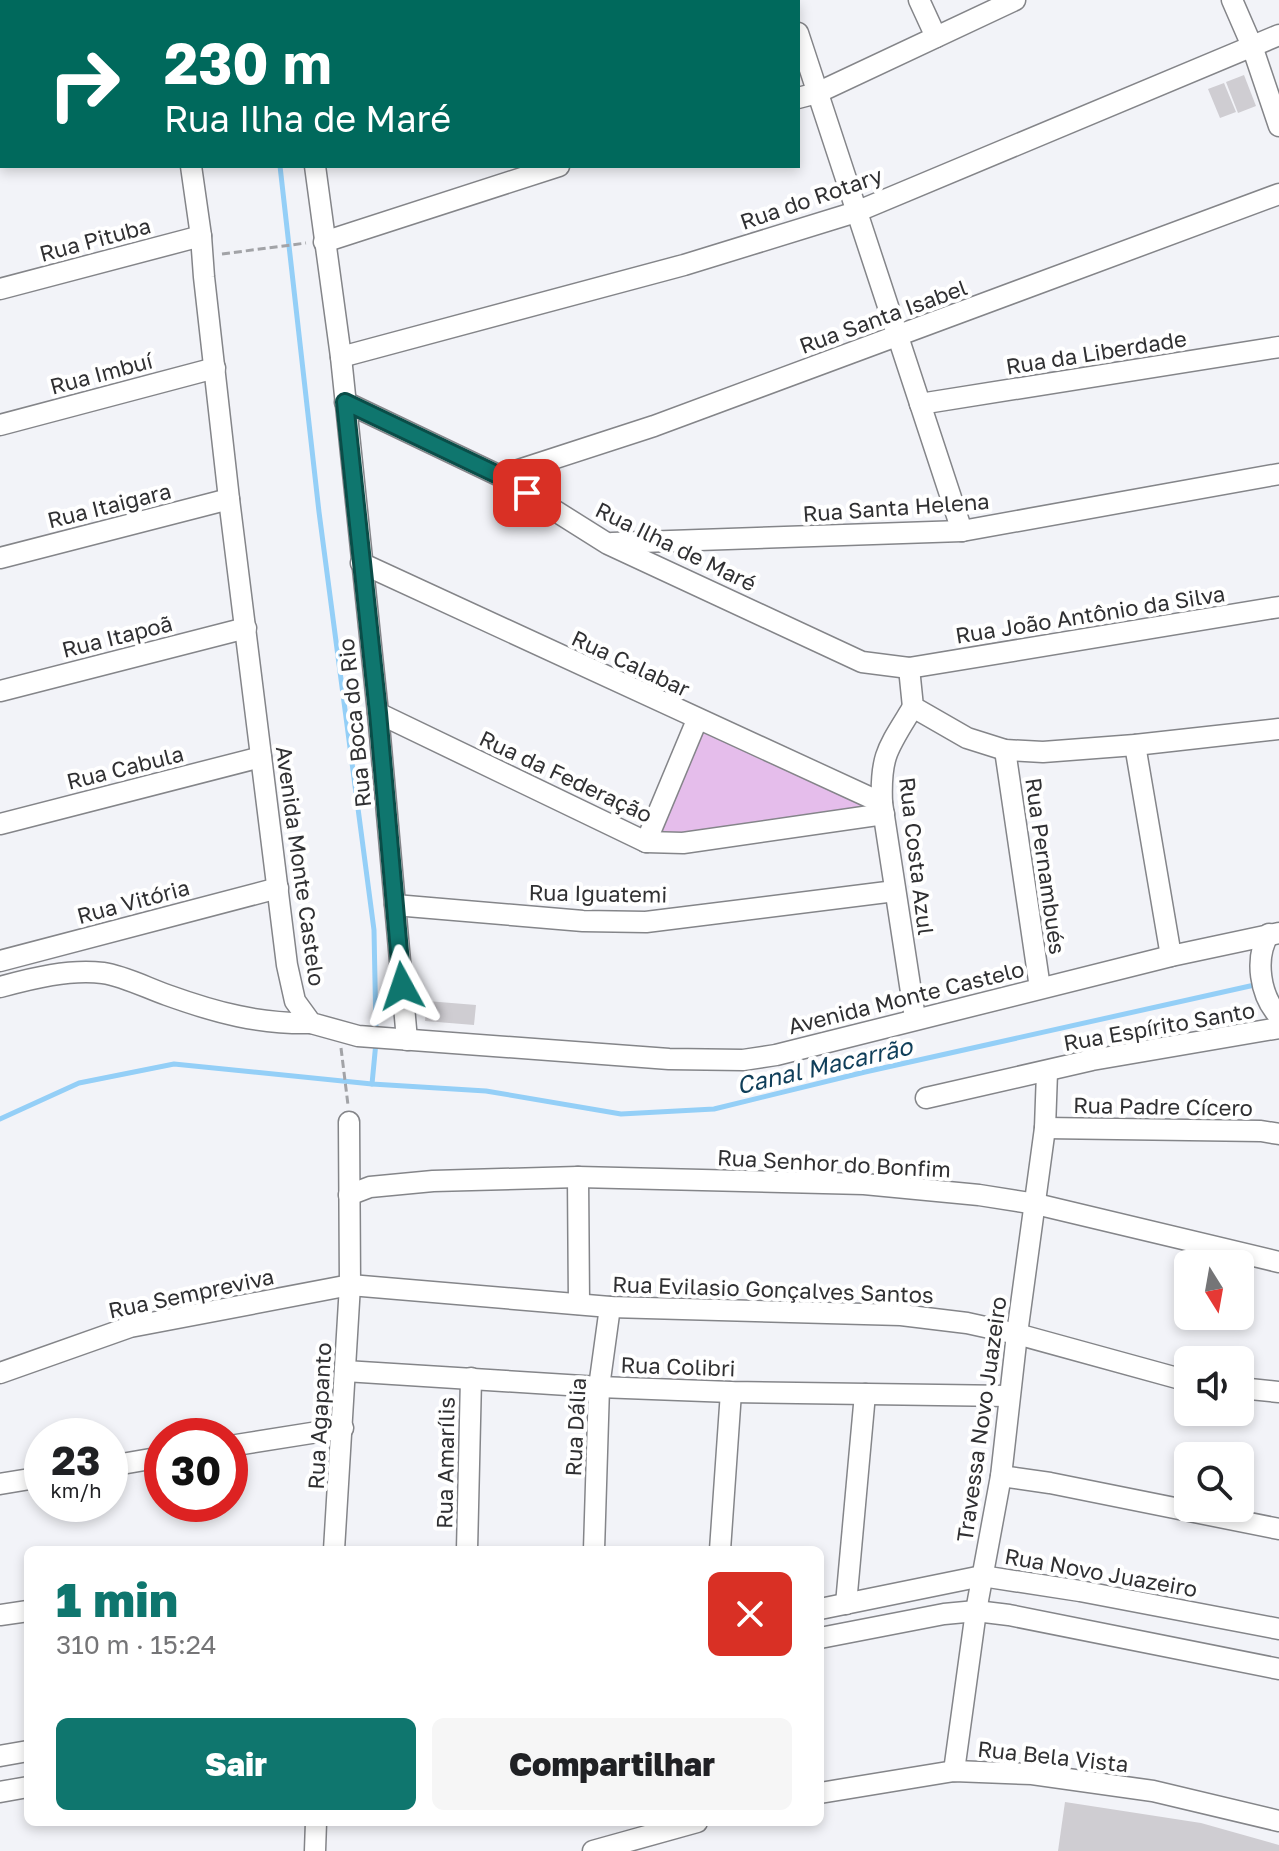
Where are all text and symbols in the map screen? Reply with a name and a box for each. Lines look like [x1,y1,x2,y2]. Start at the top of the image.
text: 230 m [164,29,332,96]
icon: right [32,32,136,136]
text: Rua Ilha de Maré [164,97,451,140]
street label: Rua do Rotary [736,161,886,235]
street label: Rua Pituba [36,211,154,267]
street label: Rua Santa Isabel [795,273,971,359]
street label: Rua da Liberdade [1004,324,1188,380]
street label: Rua Imbuí [47,346,157,400]
pin [493,459,561,527]
icon: arrive [505,471,549,515]
street label: Rua Itaigara [44,477,174,533]
street label: Rua Santa Helena [802,487,990,527]
street label: Rua Ilha de Maré [591,495,761,597]
street label: Rua João Antônio da Silva [953,579,1227,649]
street label: Rua Itapoã [59,609,175,663]
street label: Rua Calabar [568,624,695,702]
street label: Rua Boca do Rio [332,637,376,809]
street label: Rua da Federação [475,724,657,828]
street label: Rua Cabula [64,739,186,795]
street label: Avenida Monte Castelo [271,744,331,988]
street label: Rua Costa Azul [894,776,940,936]
street label: Rua Pernambués [1020,776,1072,956]
street label: Rua Vitória [74,873,192,929]
street label: Rua Iguatemi [528,878,668,908]
position arrow [360,944,444,1028]
street label: Avenida Monte Castelo [785,955,1027,1039]
street label: Rua Espírito Santo [1061,996,1257,1056]
water label: Canal Macarrão [733,1030,916,1099]
street label: Rua Padre Cícero [1073,1091,1253,1121]
street label: Rua Senhor do Bonfim [716,1143,952,1183]
north arrow [1174,1250,1254,1330]
map controls [1174,1250,1254,1522]
street label: Rua Sempreviva [106,1262,276,1324]
street label: Rua Evilasio Gonçalves Santos [612,1270,934,1308]
street label: Travessa Novo Juazeiro [950,1295,1012,1543]
street label: Rua Agapanto [302,1342,336,1490]
button: sound [1174,1346,1254,1426]
street label: Rua Colibri [620,1351,736,1381]
street label: Rua Dália [559,1377,591,1477]
street label: Rua Amarílis [430,1397,460,1529]
speed limit sign: 30 [144,1418,248,1522]
text: 23 [52,1436,100,1484]
button: search [1174,1442,1254,1522]
text: km/h [51,1478,101,1502]
street label: Rua Novo Juazeiro [1003,1542,1199,1602]
text: 1 min [56,1570,178,1628]
button: close [708,1572,792,1656]
text: 310 m · 15:24 [56,1629,217,1660]
button: Sair [56,1718,416,1810]
button: Compartilhar [432,1718,792,1810]
street label: Rua Bela Vista [976,1735,1130,1777]

